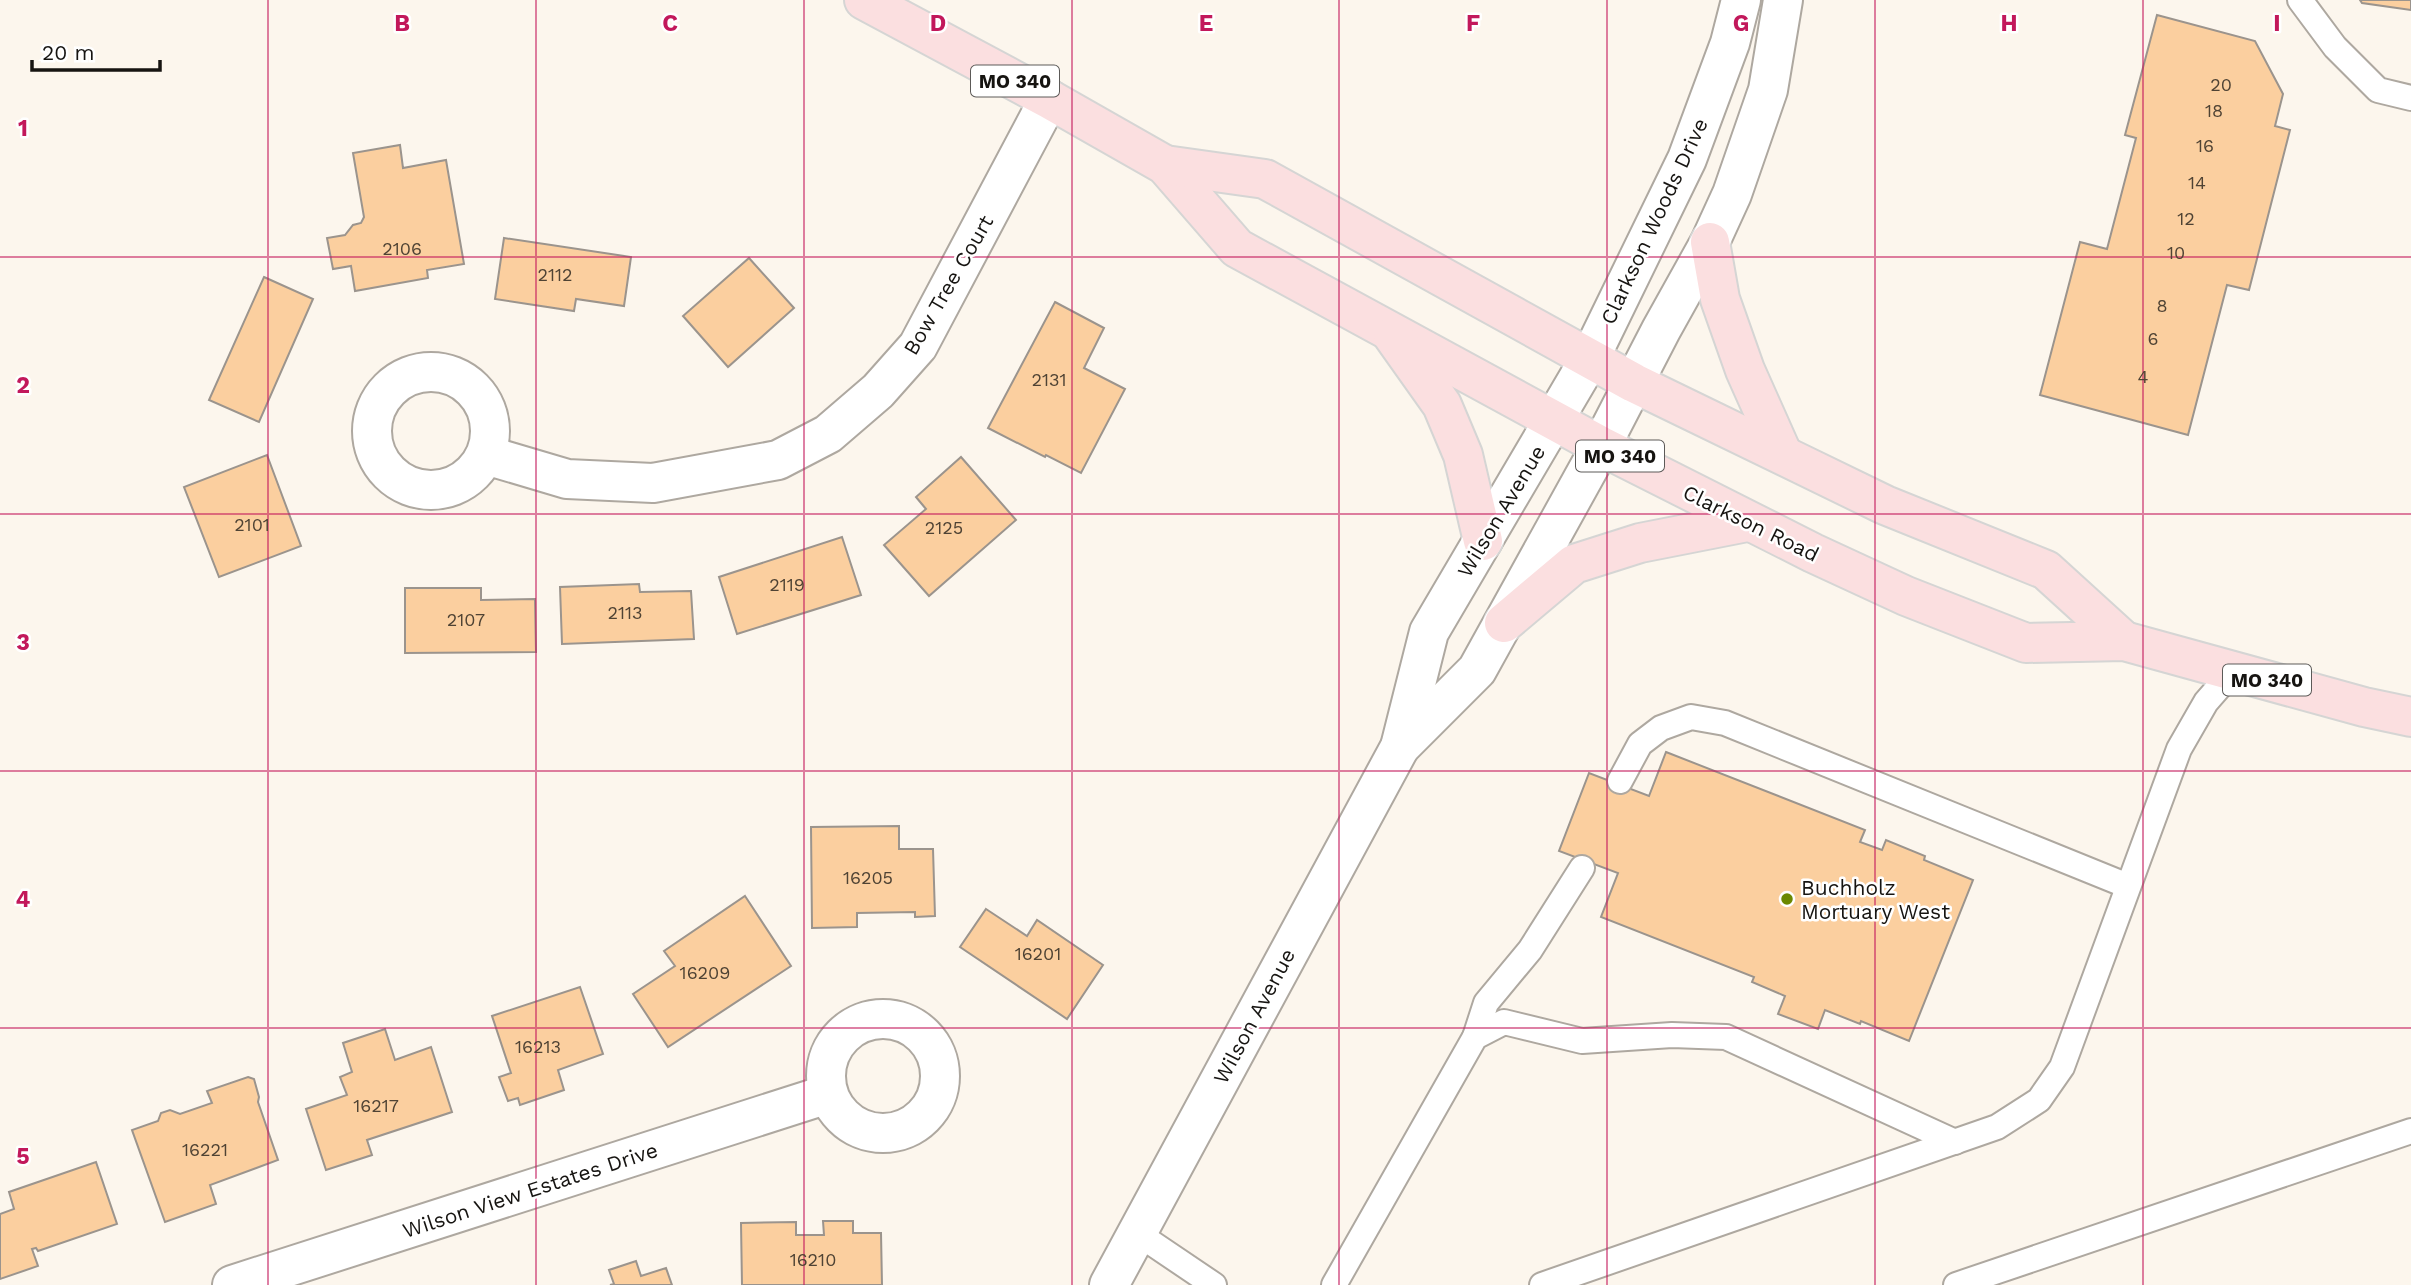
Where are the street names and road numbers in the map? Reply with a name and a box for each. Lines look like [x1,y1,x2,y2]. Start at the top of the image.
road number: MO 340 [971,66,1059,96]
street label: Clarkson Woods Drive [1595,114,1713,328]
street label: Bow Tree Court [898,210,998,359]
road number: MO 340 [1576,440,1664,471]
street label: Wilson Avenue [1452,441,1550,581]
street label: Clarkson Road [1679,479,1823,567]
road number: MO 340 [2223,664,2311,695]
street label: Wilson Avenue [1208,944,1300,1088]
street label: Wilson View Estates Drive [399,1137,661,1243]

